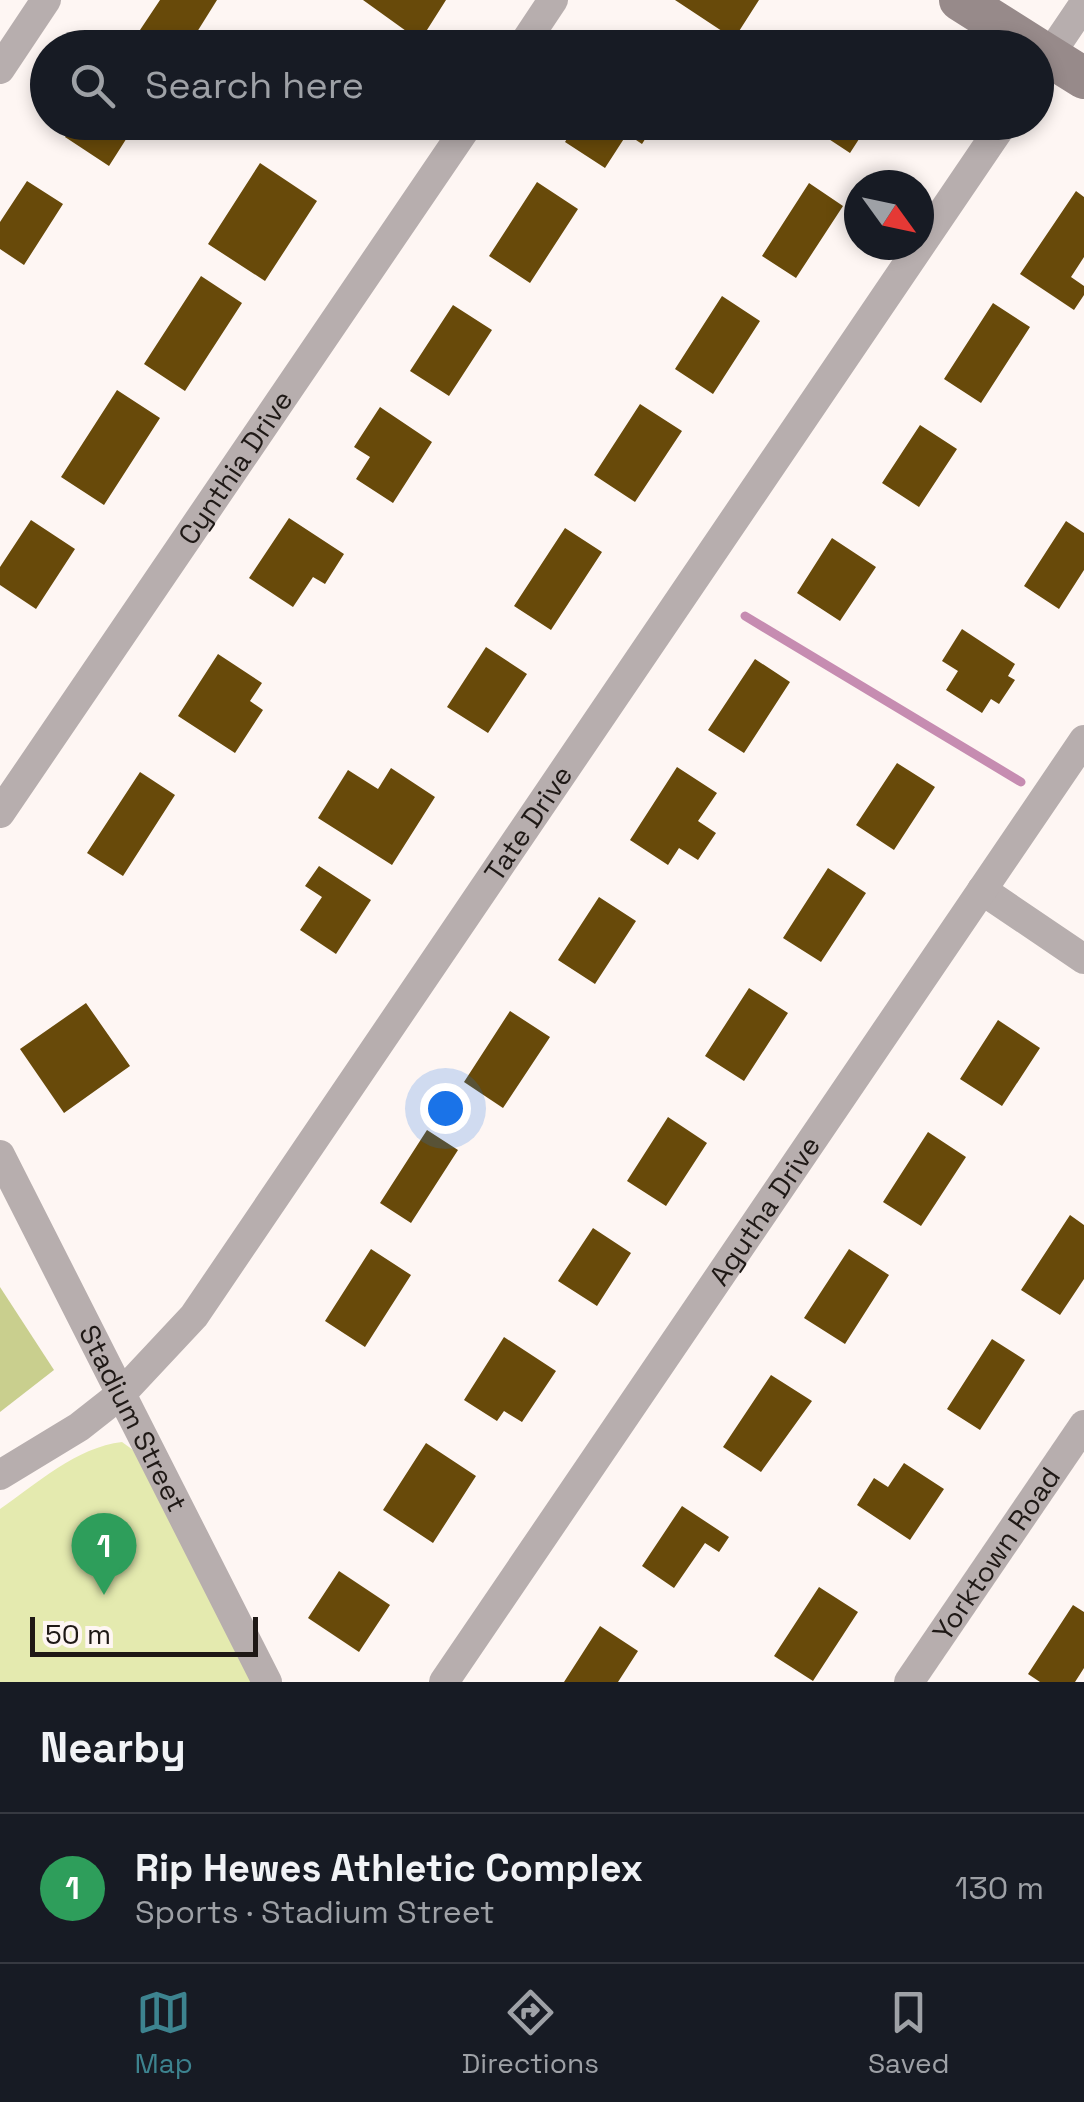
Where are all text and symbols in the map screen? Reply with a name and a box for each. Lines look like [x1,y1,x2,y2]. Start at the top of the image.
search box [30,30,1054,140]
icon: search [65,58,120,113]
text: Search here [145,61,364,109]
north arrow [844,170,934,260]
street label: Cynthia Drive [170,383,300,552]
street label: Tate Drive [476,758,580,888]
your location [420,1083,471,1134]
street label: Agutha Drive [701,1129,828,1292]
street label: Stadium Street [71,1319,196,1518]
street label: Yorktown Road [924,1460,1068,1648]
pin: 1 [72,1512,136,1595]
scale bar [30,1612,258,1656]
text: 50 m [45,1616,111,1652]
text: Nearby [40,1721,186,1774]
text: Rip Hewes Athletic Complex [135,1844,643,1892]
text: 1 [65,1868,80,1908]
text: 130 m [955,1868,1044,1908]
text: Sports · Stadium Street [135,1892,495,1932]
tab: Map [134,1985,193,2081]
tab: Directions [462,1985,599,2081]
tab: Saved [868,1985,950,2081]

